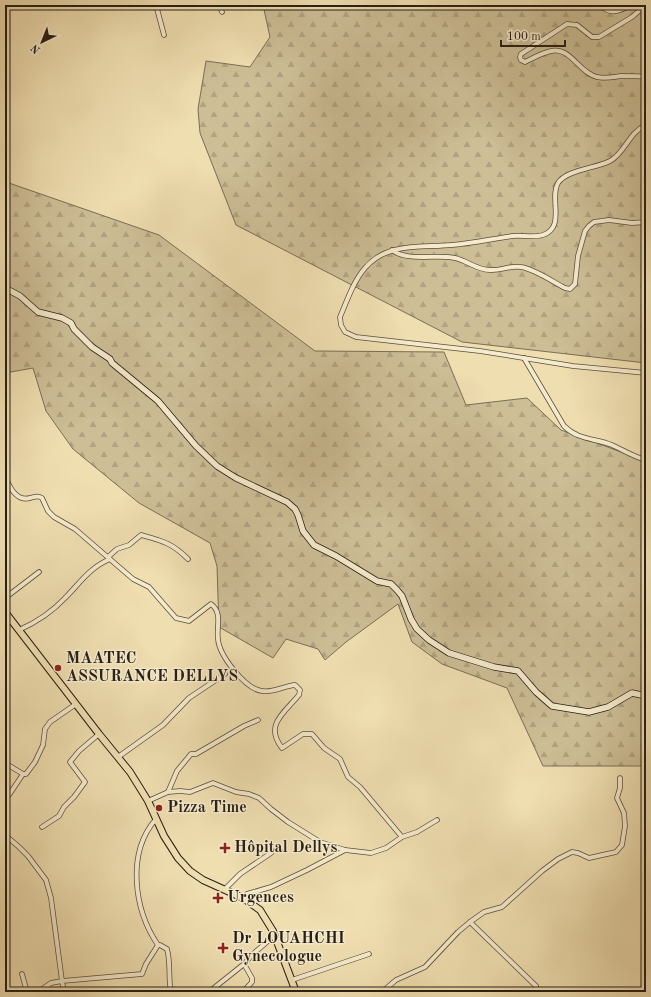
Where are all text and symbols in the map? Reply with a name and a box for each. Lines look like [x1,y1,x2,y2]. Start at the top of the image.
north arrow [22,22,62,62]
scale bar [501,22,565,48]
text: 100 m [507,31,541,43]
text: N [29,41,43,55]
place label: MAATEC ASSURANCE DELLYS [66,651,238,685]
marker: MAATEC ASSURANCE DELLYS [53,663,63,673]
place label: Pizza Time [167,800,247,816]
marker: Pizza Time [154,803,164,813]
place label: Hôpital Dellys [234,840,337,856]
marker: Hôpital Dellys [219,842,231,854]
place label: Urgences [227,890,294,906]
marker: Urgences [212,892,224,904]
place label: Dr LOUAHCHI Gynecologue [232,931,345,965]
marker: Dr LOUAHCHI Gynecologue [217,942,229,954]

